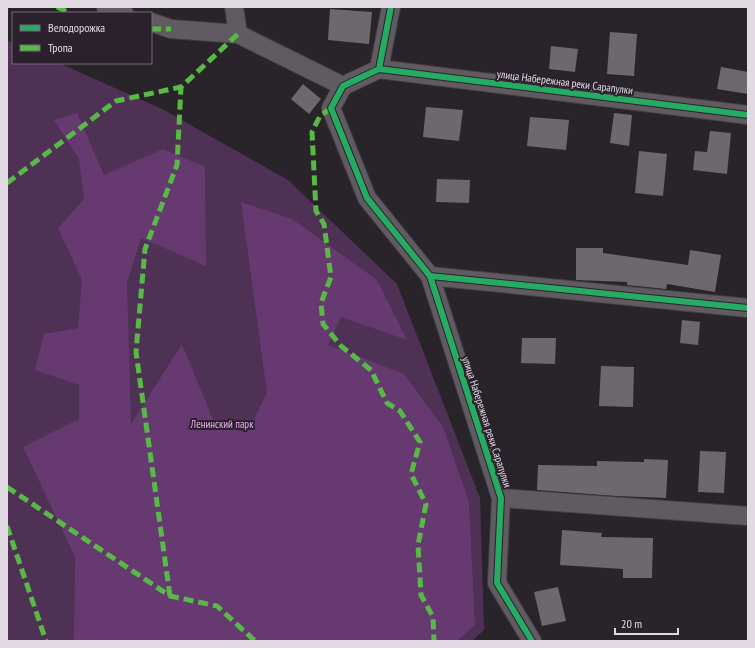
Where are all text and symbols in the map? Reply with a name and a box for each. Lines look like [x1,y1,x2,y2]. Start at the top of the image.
legend [12,12,152,64]
text: Велодорожка [48,20,105,35]
text: Тропа [48,40,73,55]
street label: улица Набережная реки Сарапулки [496,67,634,97]
street label: улица Набережная реки Сарапулки [459,355,515,490]
park label: Ленинский парк [190,417,254,431]
scale bar [615,610,678,636]
text: 20 m [621,616,642,631]

